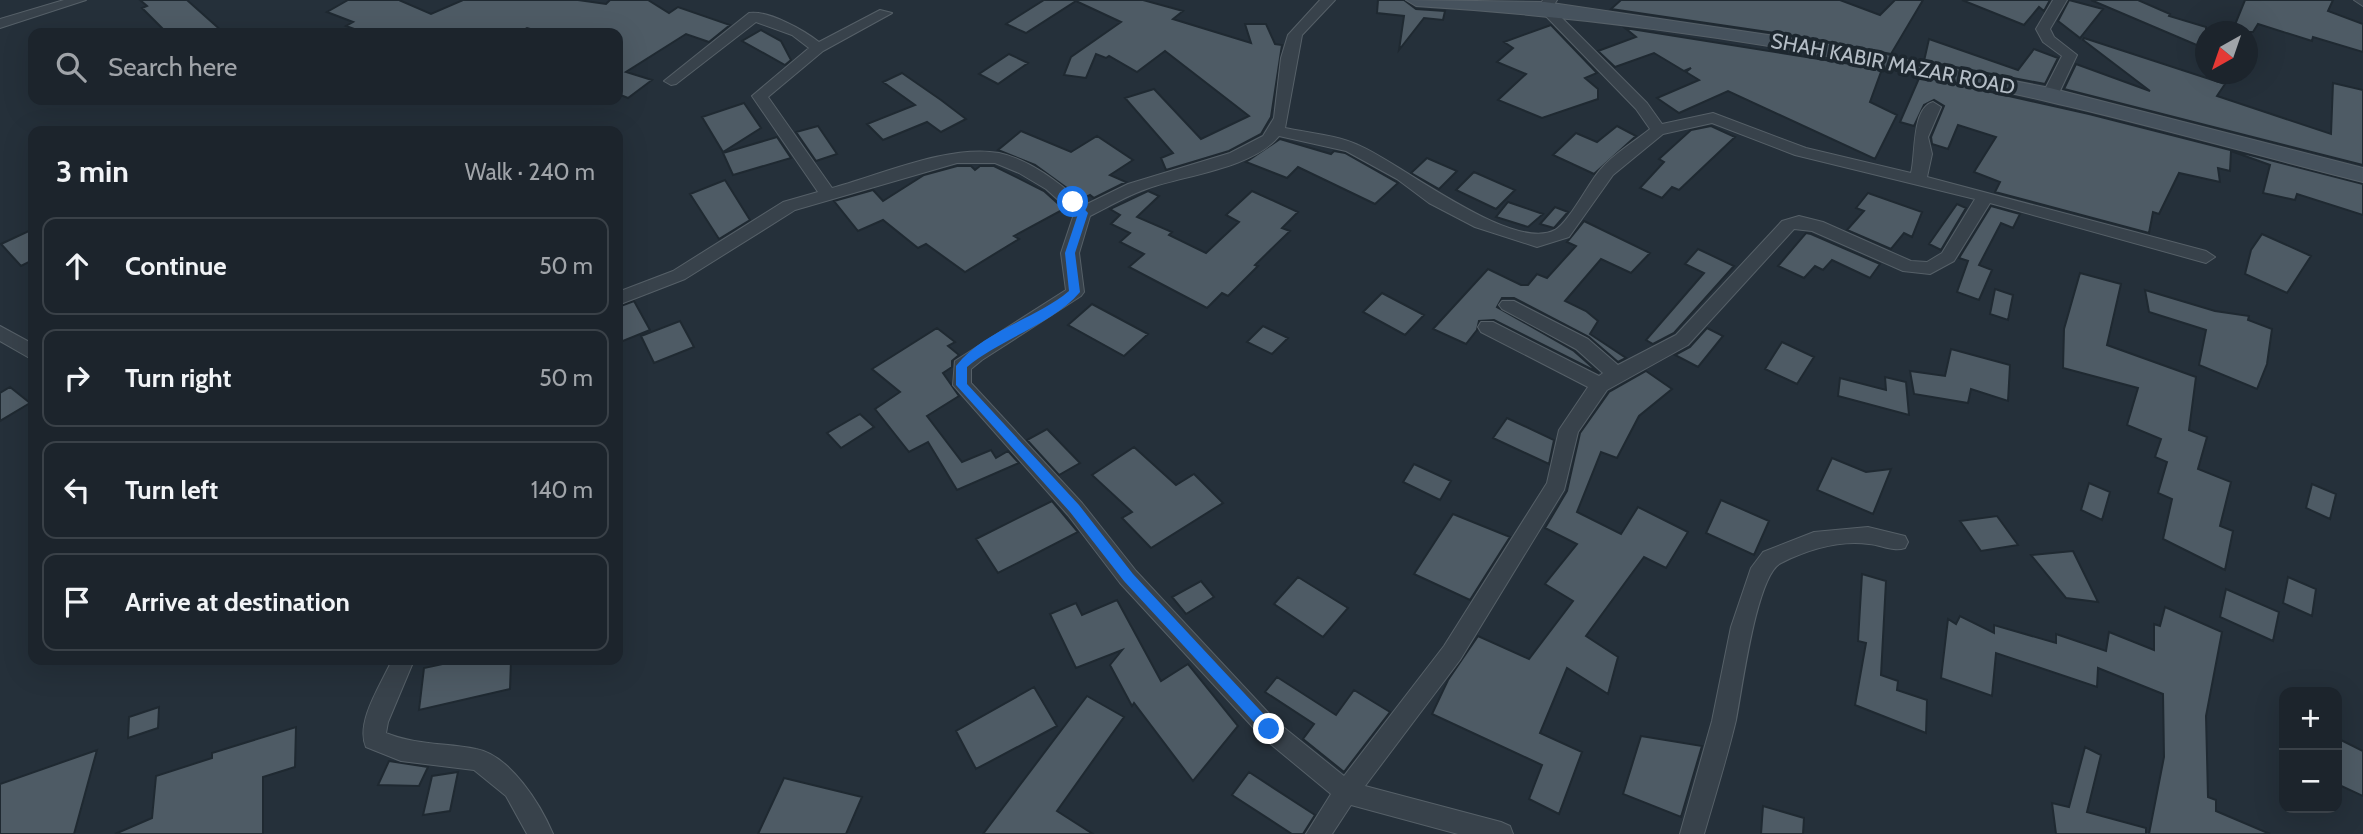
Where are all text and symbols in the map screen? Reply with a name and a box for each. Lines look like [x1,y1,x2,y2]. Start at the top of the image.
north arrow [2195,21,2258,84]
search box [28,28,623,105]
street label: SHAH KABIR MAZAR ROAD [1769,28,2017,99]
icon: search [52,48,90,86]
text: Search here [108,51,237,83]
text: 3 min [56,153,129,190]
text: Walk · 240 m [465,158,595,186]
route start [1057,186,1088,217]
icon: ahead [58,247,96,285]
text: Continue [125,250,227,282]
text: 50 m [539,252,593,280]
icon: right [58,359,96,397]
text: Turn right [125,362,231,394]
text: 50 m [539,364,593,392]
icon: left [58,471,96,509]
text: Turn left [125,474,218,506]
text: 140 m [531,476,593,504]
icon: arrive [58,583,96,621]
text: Arrive at destination [125,586,350,618]
map controls [2279,687,2342,813]
button: + [2279,687,2342,750]
route end [1253,713,1284,744]
button: − [2279,750,2342,813]

